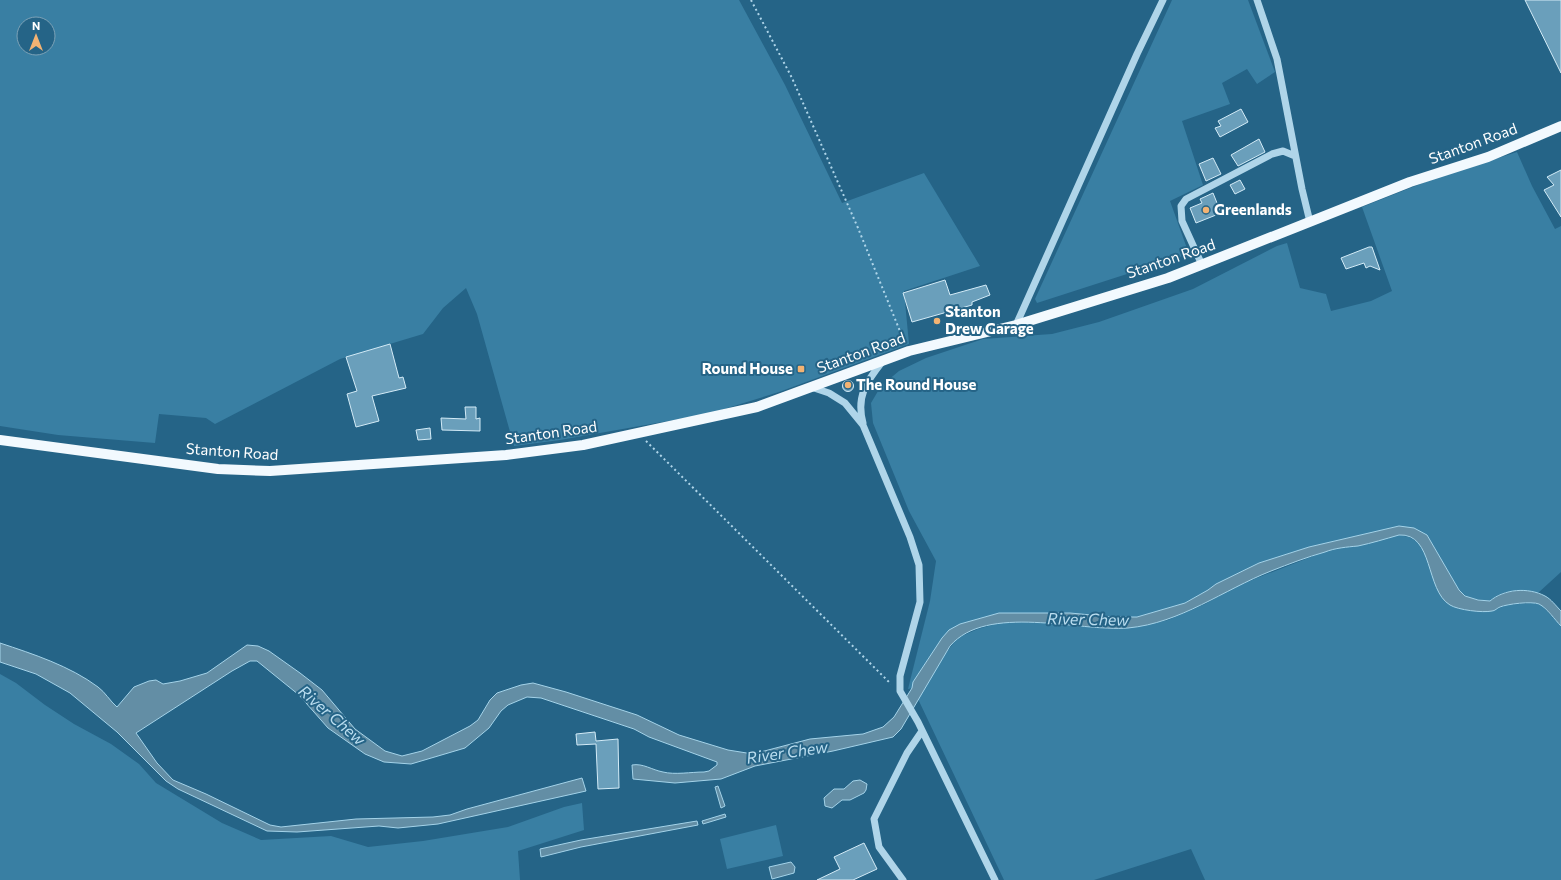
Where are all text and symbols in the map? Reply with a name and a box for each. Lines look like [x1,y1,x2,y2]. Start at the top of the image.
north arrow [16,16,56,56]
text: N [32,19,40,32]
street label: Stanton Road [1426,119,1519,167]
place label: Greenlands [1214,200,1292,218]
marker: Greenlands [1201,205,1211,215]
street label: Stanton Road [1124,234,1217,282]
place label: Stanton Drew Garage [945,302,1034,337]
marker: Stanton Drew Garage [932,316,942,326]
street label: Stanton Road [814,328,907,376]
place label: Round House [702,359,793,377]
marker: Round House [796,364,806,374]
place label: The Round House [856,375,977,393]
marker: The Round House [843,380,853,390]
street label: Stanton Road [504,417,598,447]
street label: Stanton Road [185,439,279,463]
water label: River Chew [1047,608,1130,629]
water label: River Chew [295,681,370,749]
water label: River Chew [745,736,830,767]

